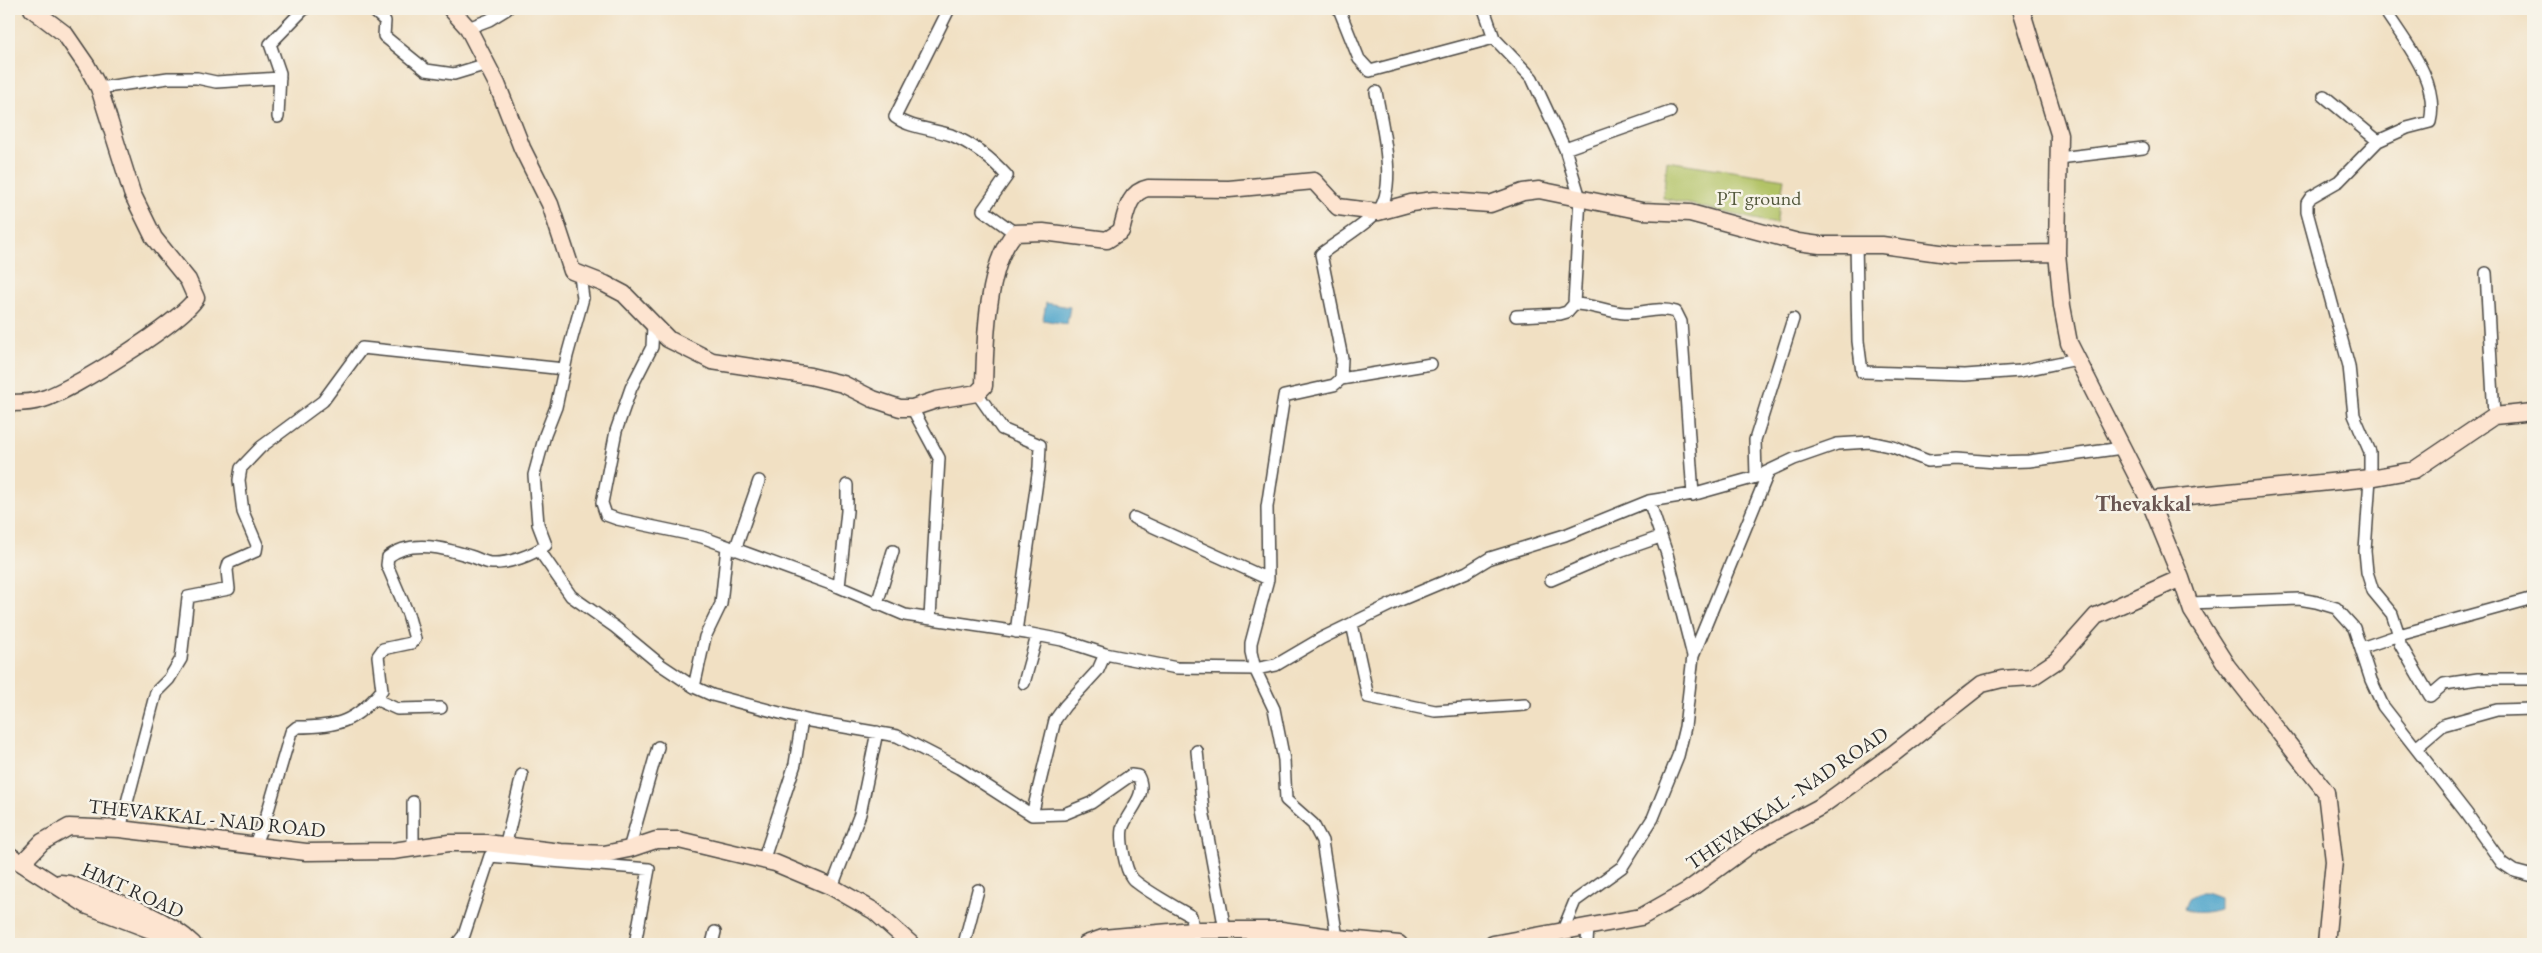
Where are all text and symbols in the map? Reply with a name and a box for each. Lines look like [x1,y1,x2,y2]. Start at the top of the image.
park label: PT ground [1717,185,1802,211]
district label: Thevakkal [2095,489,2191,518]
street label: THEVAKKAL - NAD ROAD [1681,721,1893,875]
street label: THEVAKKAL - NAD ROAD [87,793,327,843]
street label: HMT ROAD [78,856,188,924]

